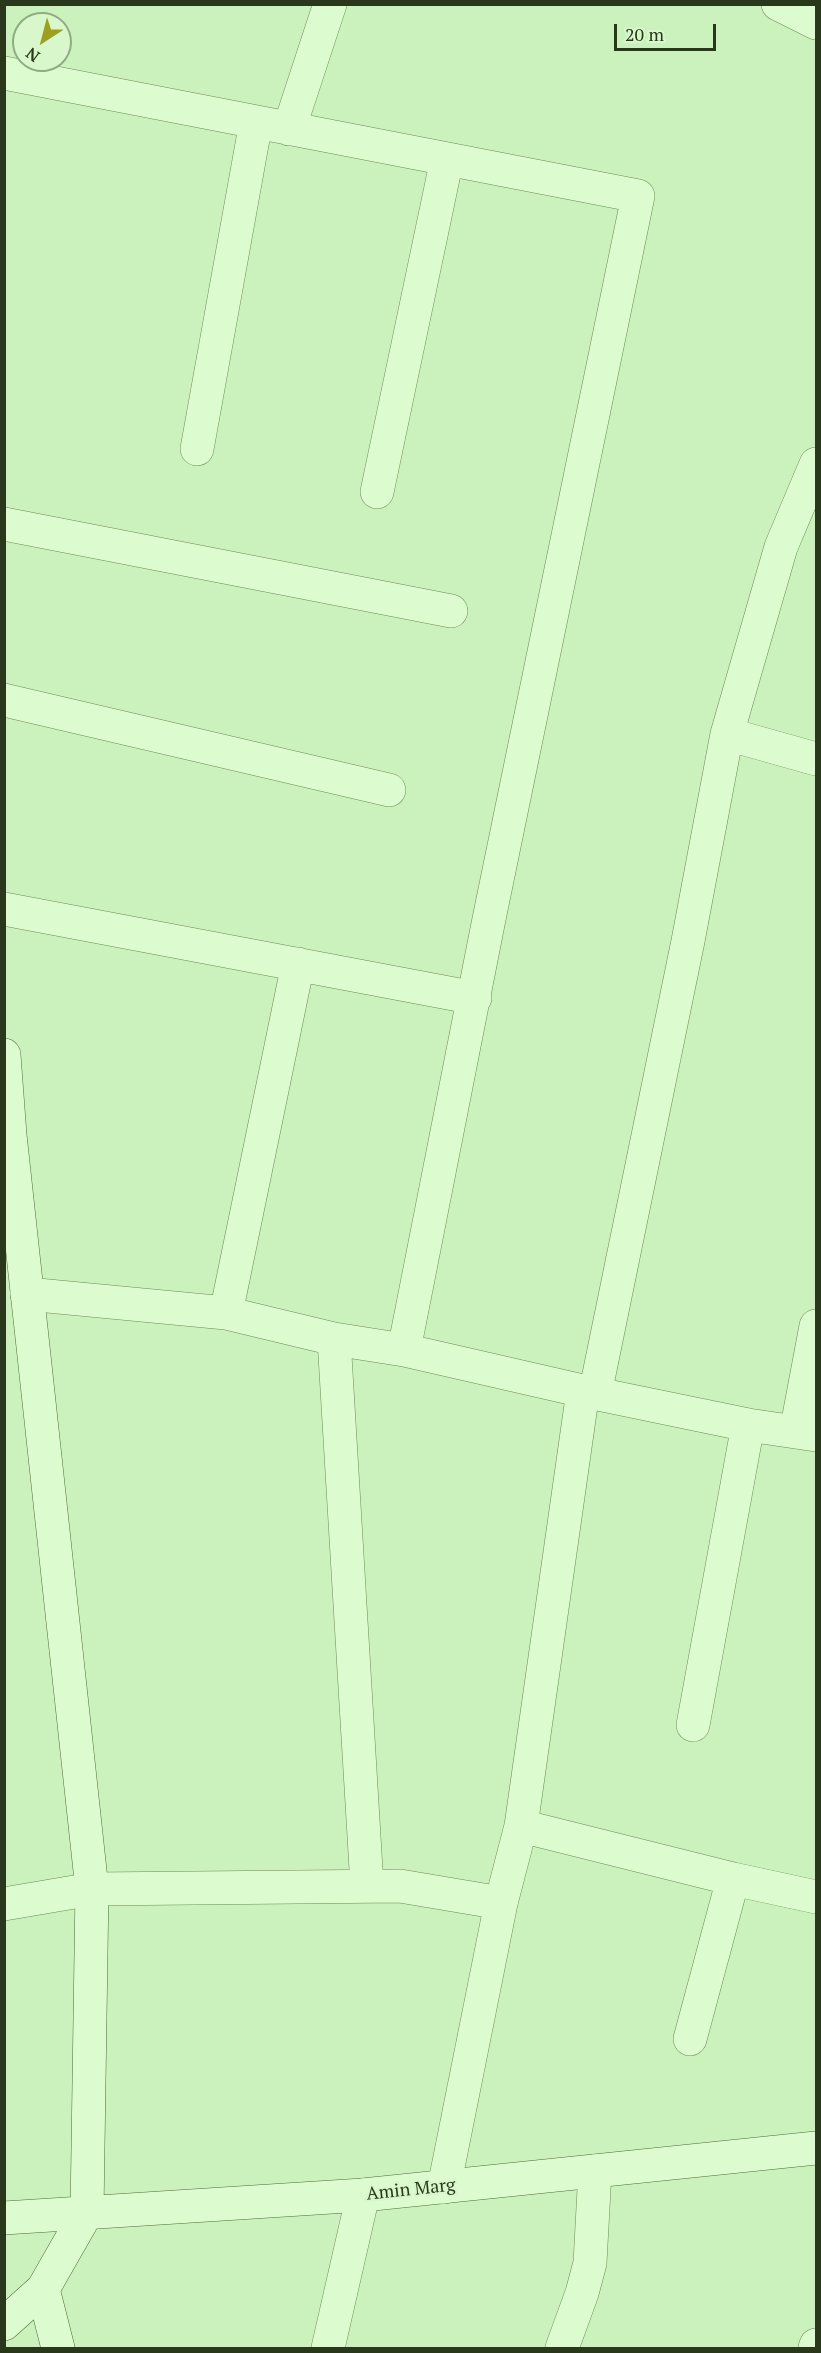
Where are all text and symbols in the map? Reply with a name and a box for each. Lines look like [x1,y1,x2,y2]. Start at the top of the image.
north arrow [12,12,72,72]
scale bar [617,12,719,50]
text: 20 m [625,22,664,46]
text: N [21,42,44,67]
street label: Amin Marg [365,2175,457,2205]

